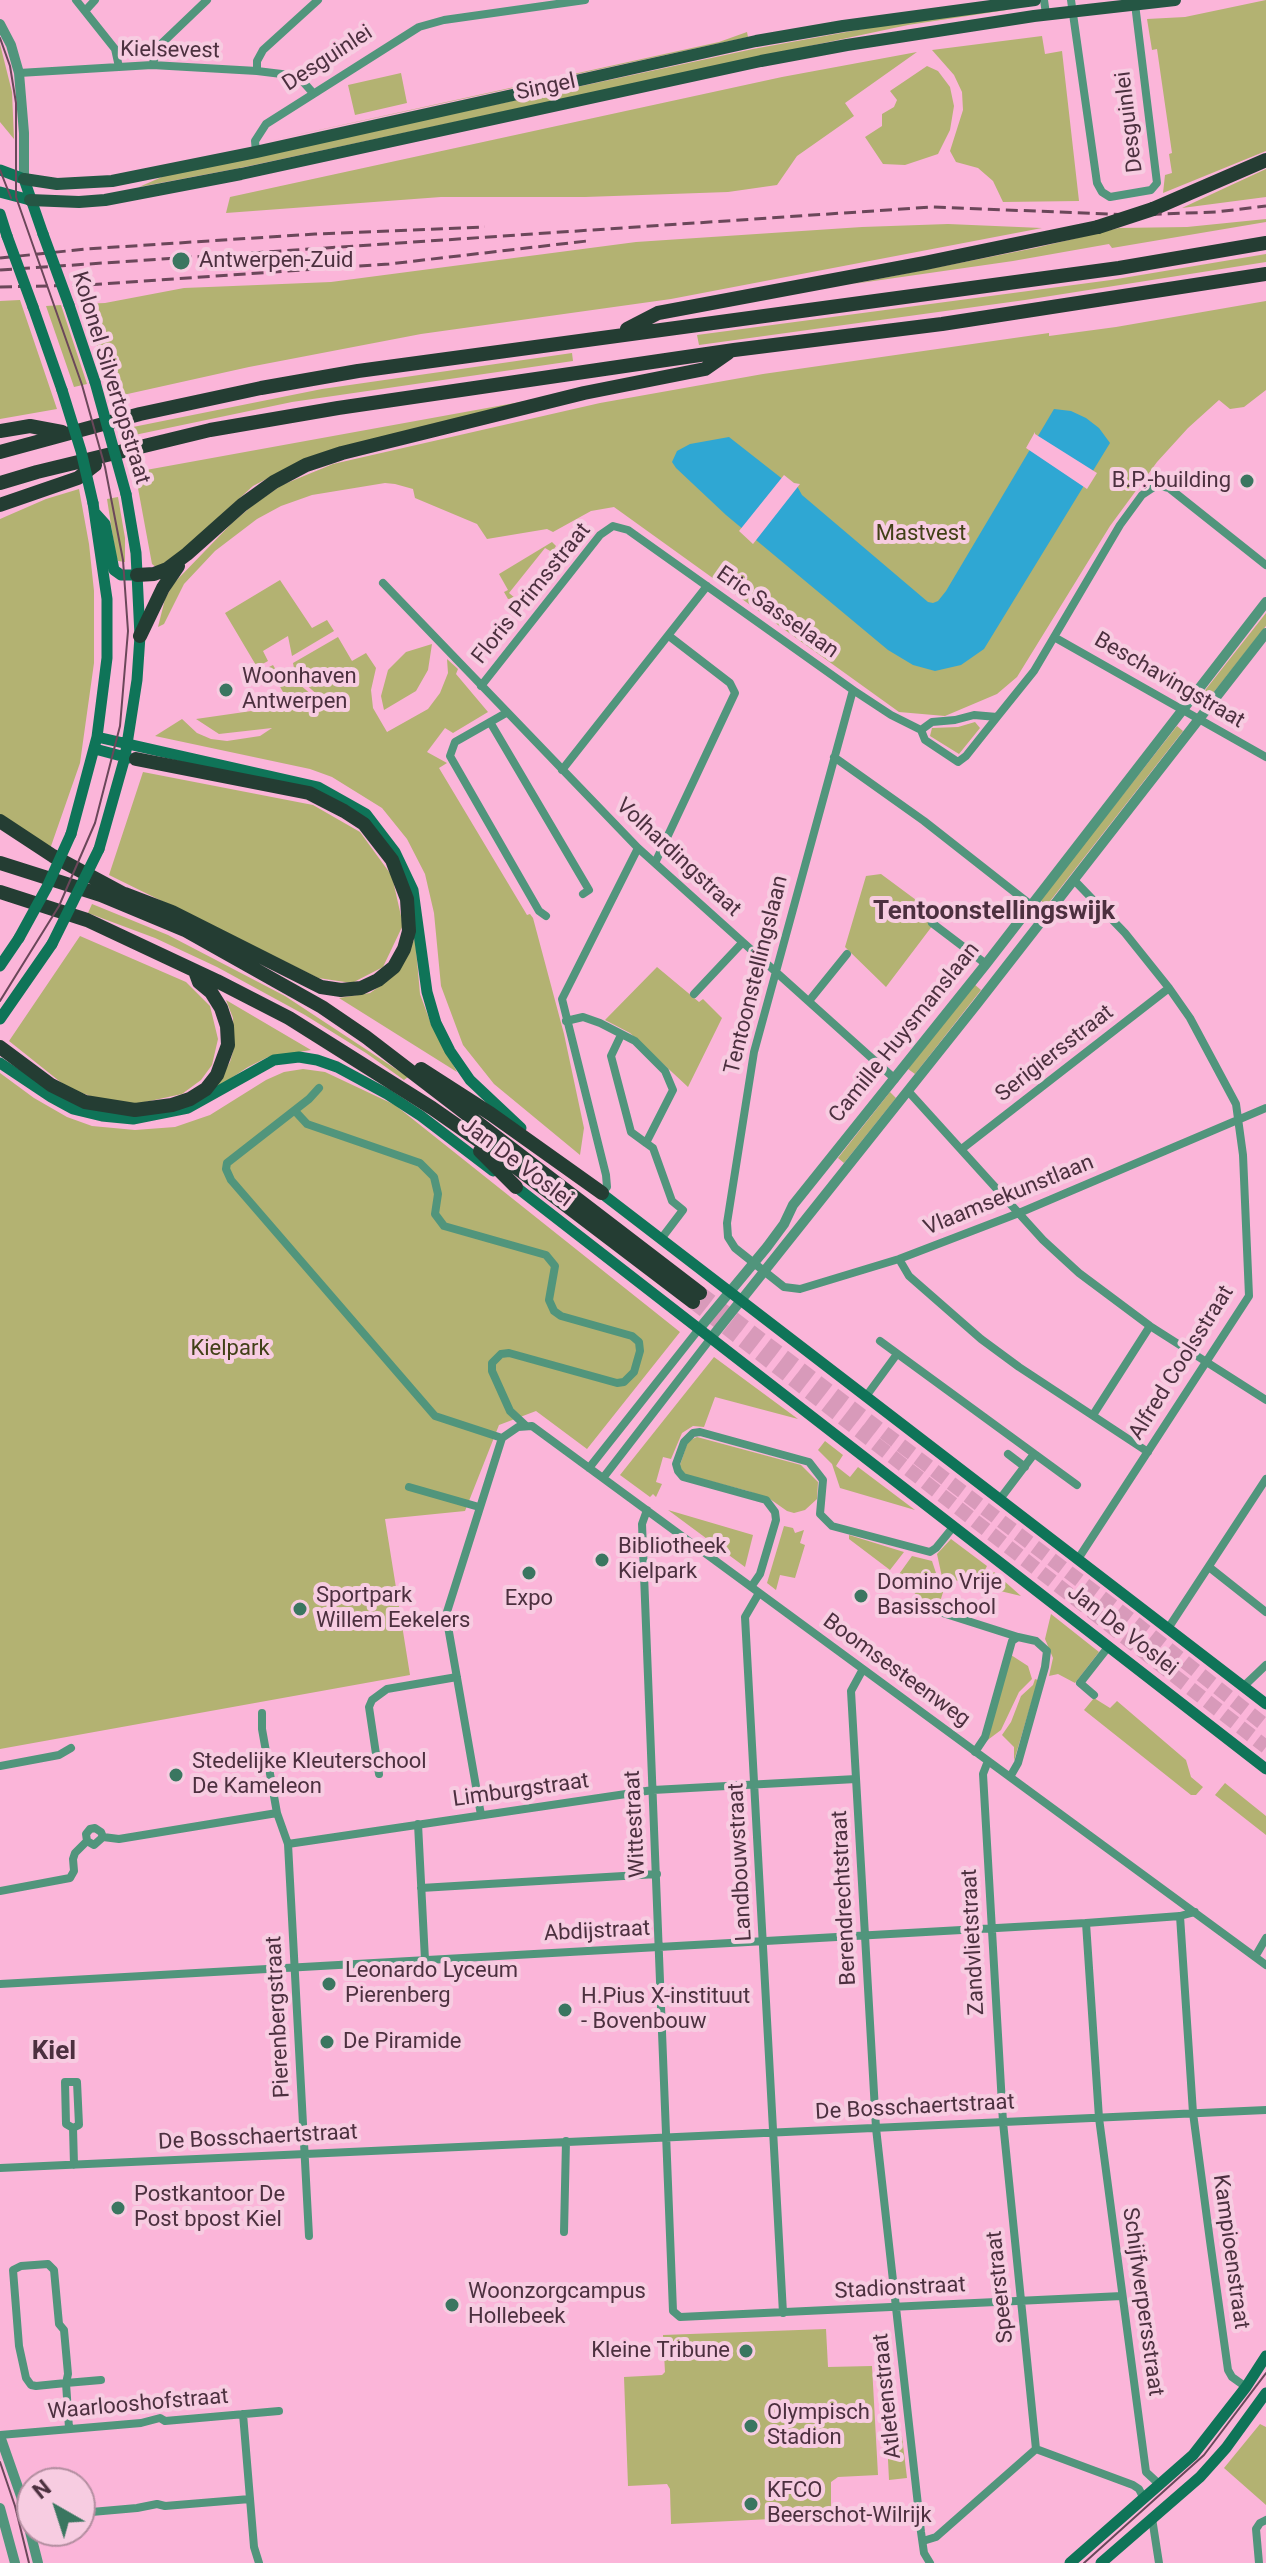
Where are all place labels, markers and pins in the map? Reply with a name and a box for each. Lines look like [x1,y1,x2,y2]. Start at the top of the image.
place label: Antwerpen-Zuid [199,248,353,274]
marker: Antwerpen-Zuid [170,250,192,272]
place label: B.P.-building [1112,468,1231,494]
marker: B.P.-building [1238,472,1256,490]
place label: Woonhaven Antwerpen [242,664,357,716]
marker: Woonhaven Antwerpen [217,681,235,699]
place label: Bibliotheek Kielpark [618,1534,726,1586]
marker: Bibliotheek Kielpark [593,1551,611,1569]
marker: Expo [520,1564,538,1582]
place label: Domino Vrije Basisschool [877,1570,1002,1622]
place label: Sportpark Willem Eekelers [316,1583,470,1634]
place label: Expo [505,1586,553,1612]
marker: Domino Vrije Basisschool [852,1587,870,1605]
marker: Sportpark Willem Eekelers [291,1600,309,1618]
place label: Stedelijke Kleuterschool De Kameleon [192,1749,427,1800]
marker: Stedelijke Kleuterschool De Kameleon [167,1766,185,1784]
place label: Leonardo Lyceum Pierenberg [345,1958,518,2010]
marker: Leonardo Lyceum Pierenberg [320,1975,338,1993]
place label: H.Pius X-instituut - Bovenbouw [581,1984,750,2036]
marker: H.Pius X-instituut - Bovenbouw [556,2001,574,2019]
place label: De Piramide [343,2029,461,2055]
marker: De Piramide [318,2033,336,2051]
place label: Postkantoor De Post bpost Kiel [134,2182,285,2234]
marker: Postkantoor De Post bpost Kiel [109,2199,127,2217]
place label: Woonzorgcampus Hollebeek [468,2279,646,2330]
marker: Woonzorgcampus Hollebeek [443,2296,461,2314]
place label: Kleine Tribune [591,2338,730,2364]
marker: Kleine Tribune [737,2342,755,2360]
place label: Olympisch Stadion [767,2400,870,2452]
marker: Olympisch Stadion [742,2417,760,2435]
place label: KFCO Beerschot-Wilrijk [767,2478,932,2530]
marker: KFCO Beerschot-Wilrijk [742,2495,760,2513]

